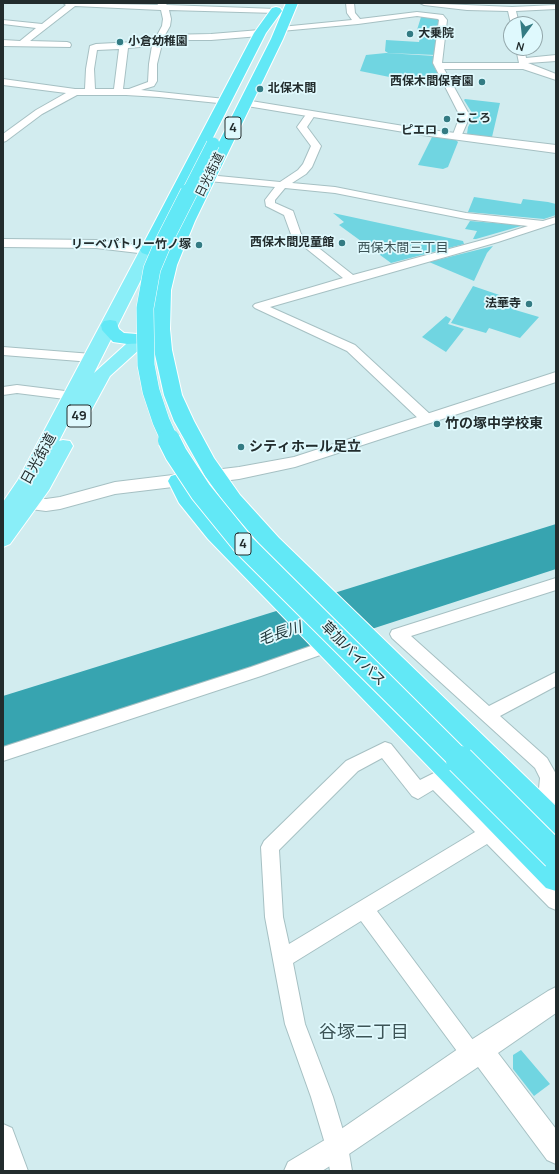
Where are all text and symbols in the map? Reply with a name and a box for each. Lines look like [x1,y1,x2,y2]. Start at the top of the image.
north arrow [503,16,543,56]
place label: 大乗院 [418,27,454,41]
marker: 大乗院 [405,29,415,39]
place label: 小倉幼稚園 [128,35,188,49]
marker: 小倉幼稚園 [115,37,125,47]
text: N [514,39,526,55]
place label: 西保木間保育園 [390,75,474,89]
marker: 西保木間保育園 [477,77,487,87]
place label: 北保木間 [268,82,316,96]
marker: 北保木間 [255,84,265,94]
place label: こころ [455,112,491,126]
marker: こころ [442,114,452,124]
road number: 4 [225,117,241,139]
place label: ピエロ [401,124,437,138]
marker: ピエロ [440,126,450,136]
street label: 日光街道 [193,150,227,200]
place label: 西保木間児童館 [250,236,334,250]
place label: リーベパトリー竹ノ塚 [71,238,191,252]
marker: 西保木間児童館 [337,238,347,248]
marker: リーベパトリー竹ノ塚 [194,240,204,250]
district label: 西保木間三丁目 [358,240,448,256]
place label: 法華寺 [485,297,521,311]
marker: 法華寺 [524,299,534,309]
road number: 49 [67,405,91,427]
place label: 竹の塚中学校東 [445,416,543,432]
marker: 竹の塚中学校東 [432,419,442,429]
street label: 日光街道 [18,430,60,488]
place label: シティホール足立 [249,439,361,455]
marker: シティホール足立 [236,442,246,452]
road number: 4 [235,533,251,555]
water label: 毛長川 [256,618,304,650]
street label: 草加バイパス [317,618,389,690]
district label: 谷塚二丁目 [319,1022,409,1044]

